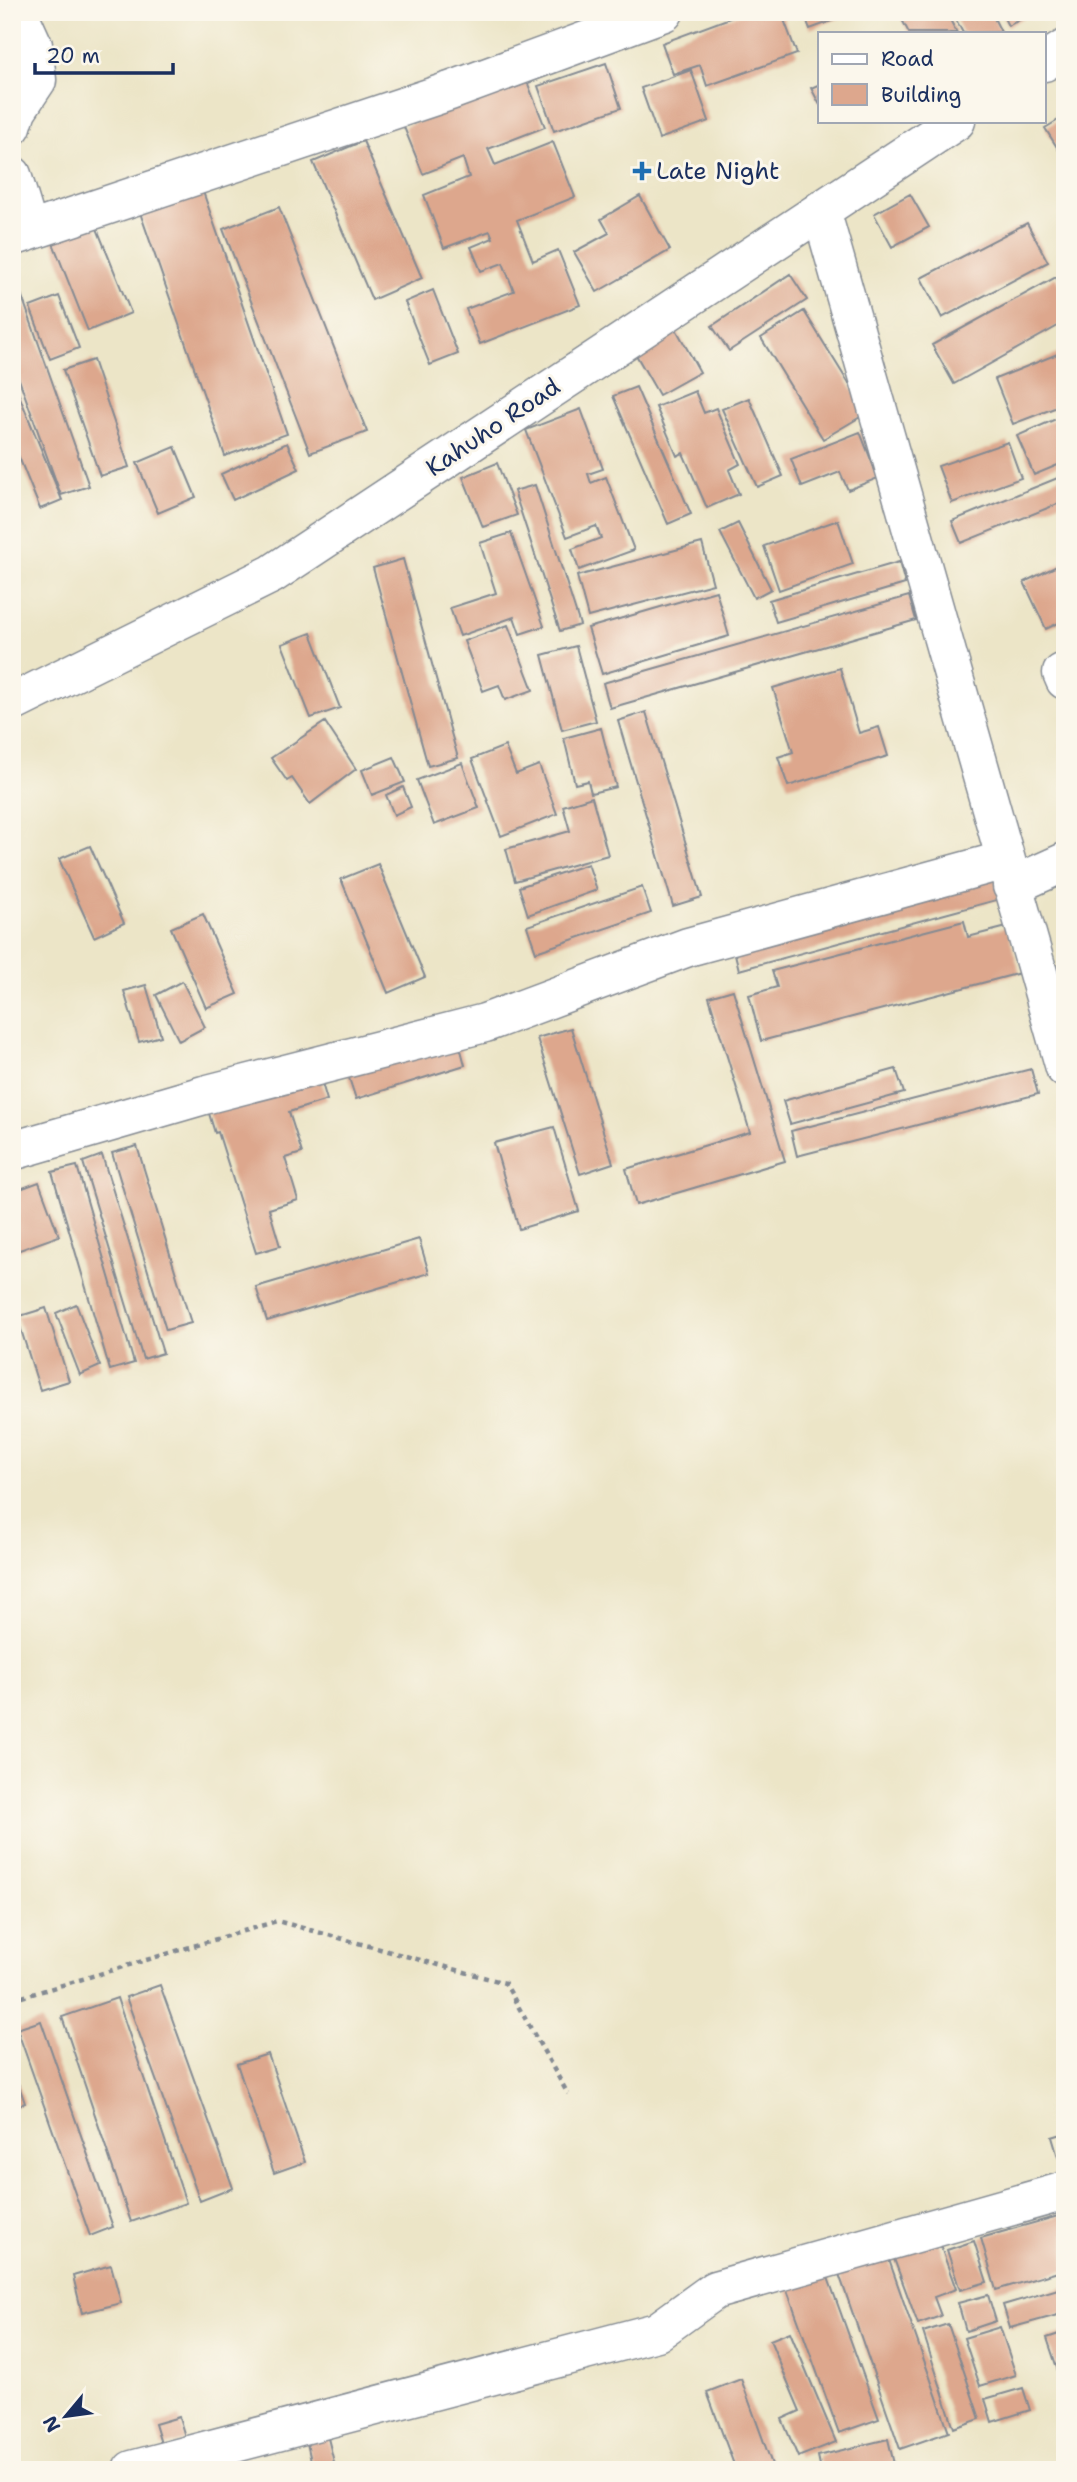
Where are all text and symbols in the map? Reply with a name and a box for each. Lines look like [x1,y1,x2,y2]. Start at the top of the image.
scale bar [35,32,173,76]
legend [818,32,1046,122]
text: 20 m [46,42,100,70]
text: Road [881,45,934,73]
text: Building [881,81,961,109]
place label: Late Night [656,155,780,187]
marker: Late Night [634,163,650,179]
street label: Kahuho Road [420,370,566,484]
north arrow [32,2380,102,2450]
text: N [37,2411,66,2437]

